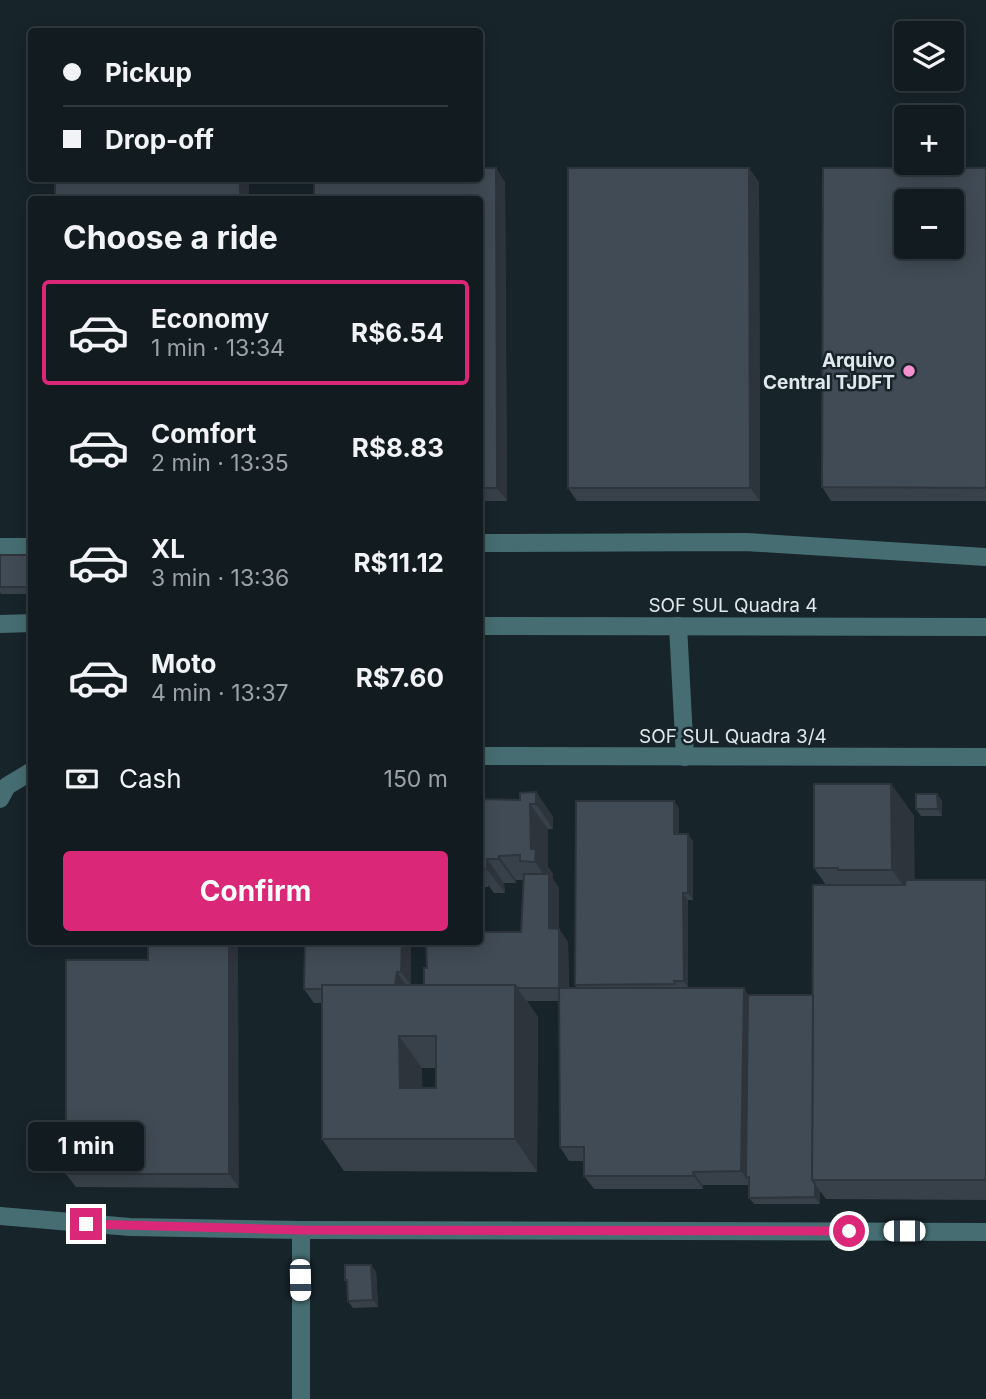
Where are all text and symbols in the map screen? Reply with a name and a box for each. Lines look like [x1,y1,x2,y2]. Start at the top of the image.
map controls [894,21,964,259]
button: layers [894,21,964,91]
text: Pickup [105,57,192,88]
button: + [894,105,964,175]
text: Drop-off [105,124,214,155]
button: − [894,189,964,259]
text: Choose a ride [63,218,278,257]
icon: car [67,301,130,364]
text: Economy [151,303,269,334]
text: R$6.54 [351,317,444,348]
text: 1 min · 13:34 [151,334,285,362]
place label: Arquivo Central TJDFT [763,349,895,394]
marker: Arquivo Central TJDFT [901,363,917,379]
icon: car [67,416,130,479]
text: Comfort [151,418,256,449]
text: R$8.83 [352,432,444,463]
text: 2 min · 13:35 [151,449,289,477]
icon: car [67,531,130,594]
text: XL [151,533,185,564]
text: R$11.12 [354,547,444,578]
text: 3 min · 13:36 [151,564,289,592]
street label: SOF SUL Quadra 4 [648,594,818,617]
icon: car [67,646,130,709]
text: Moto [151,648,216,679]
text: R$7.60 [356,662,444,693]
text: 4 min · 13:37 [151,679,289,707]
street label: SOF SUL Quadra 3/4 [639,725,827,748]
icon: cash [63,760,101,798]
text: Cash [119,763,182,794]
text: 150 m [384,765,448,793]
button: Confirm [63,851,448,931]
callout: 1 min [28,1122,144,1172]
text: 1 min [58,1132,114,1160]
route end [70,1208,102,1240]
route start [833,1215,865,1247]
car [884,1221,926,1242]
car [290,1259,311,1301]

